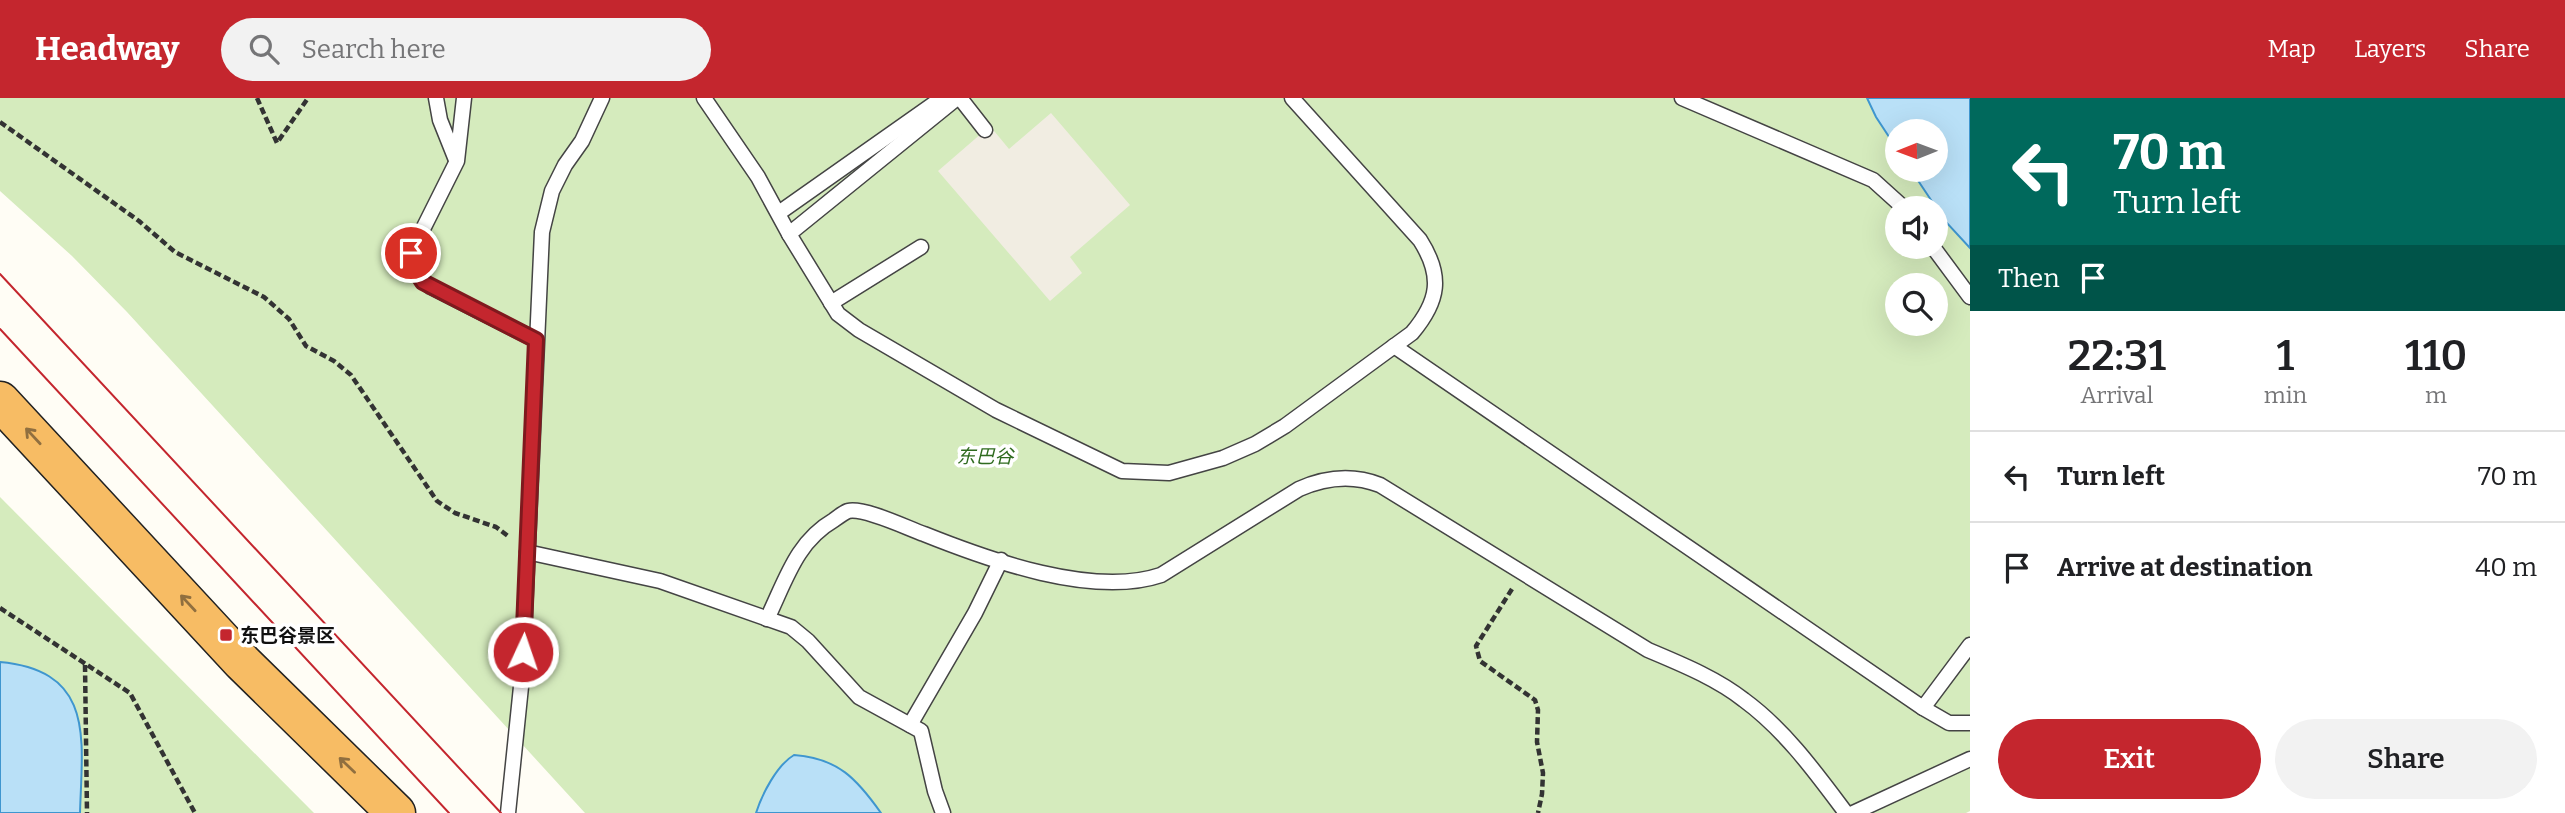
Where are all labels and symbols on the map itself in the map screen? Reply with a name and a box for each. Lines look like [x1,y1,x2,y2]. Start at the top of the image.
north arrow [1885,119,1948,182]
pin [381,223,441,283]
one-way arrow [25,427,41,445]
park label: 东巴谷 [956,445,1015,468]
one-way arrow [179,595,196,612]
position arrow [486,615,560,689]
place label: 东巴谷景区 [240,624,335,647]
marker: 东巴谷景区 [218,627,234,643]
one-way arrow [339,757,356,774]

